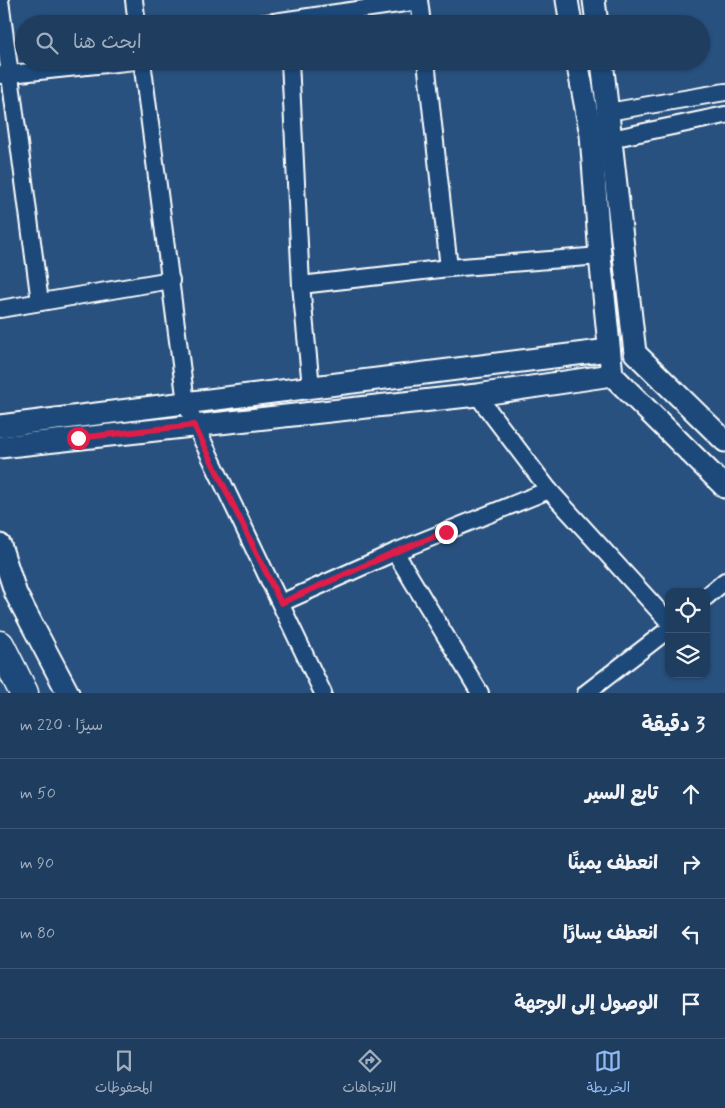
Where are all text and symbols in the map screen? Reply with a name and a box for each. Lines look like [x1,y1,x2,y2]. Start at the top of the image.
search box [15,15,710,70]
icon: search [33,29,61,57]
text: ابحث هنا [73,30,142,55]
route start [67,427,90,450]
route end [435,521,458,544]
map controls [665,588,710,678]
button: locate [665,588,710,633]
button: layers [665,633,710,678]
text: 3 دقيقة [641,711,705,739]
text: سيرًا · 220 m [20,715,103,736]
icon: ahead [677,780,705,808]
text: تابع السير [585,781,658,806]
text: 50 m [20,783,56,804]
icon: right [677,850,705,878]
text: انعطف يمينًا [568,851,658,876]
text: 90 m [20,853,54,874]
icon: left [677,920,705,948]
text: انعطف يسارًا [563,921,658,946]
text: 80 m [20,923,55,944]
icon: arrive [677,990,705,1018]
text: الوصول إلى الوجهة [514,991,658,1016]
tab: المحفوظات [95,1047,153,1100]
tab: الاتجاهات [342,1047,397,1100]
tab: الخريطة [586,1047,630,1100]

